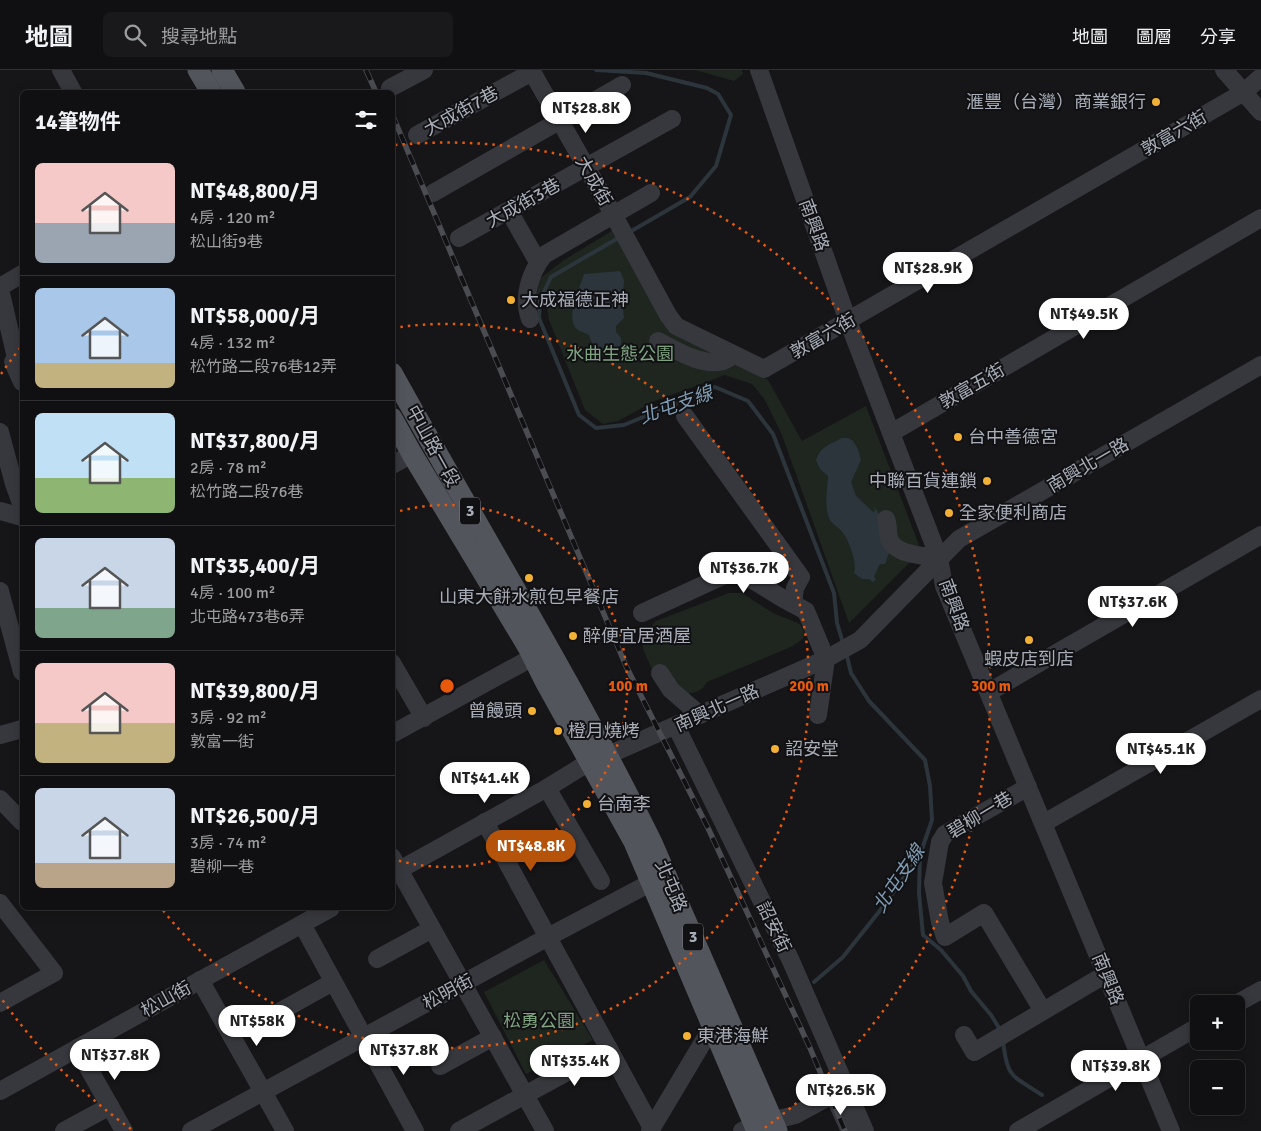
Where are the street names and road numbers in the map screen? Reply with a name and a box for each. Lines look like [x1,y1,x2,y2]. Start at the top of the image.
street label: 大成街7巷 [420,82,502,140]
street label: 敦富六街 [1137,105,1211,161]
street label: 大成街 [571,152,617,210]
street label: 大成街3巷 [482,174,564,232]
street label: 南興路 [794,196,834,254]
street label: 敦富六街 [786,308,860,364]
street label: 敦富五街 [935,358,1009,414]
street label: 中山路一段 [402,401,464,491]
street label: 南興北一路 [1044,433,1132,497]
road number: 3 [460,498,480,524]
street label: 南興路 [934,576,974,634]
street label: 南興北一路 [671,680,763,736]
street label: 碧柳一巷 [943,787,1017,843]
street label: 北屯路 [650,857,692,915]
street label: 詔安街 [752,898,796,956]
road number: 3 [683,924,703,950]
street label: 南興路 [1088,950,1128,1008]
street label: 松明街 [419,970,477,1014]
street label: 松山街 [137,976,195,1022]

